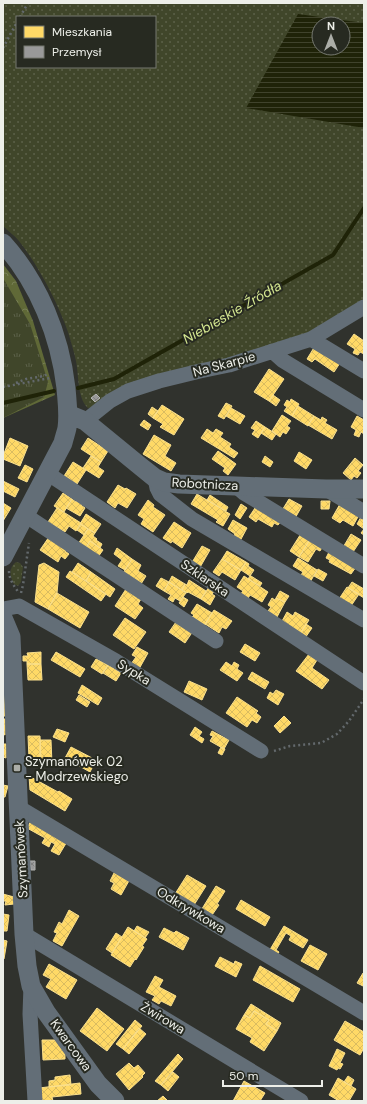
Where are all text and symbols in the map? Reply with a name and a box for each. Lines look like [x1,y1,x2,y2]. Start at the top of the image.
legend [16,16,156,68]
north arrow [311,16,351,56]
text: N [327,19,335,33]
text: Mieszkania [52,24,112,40]
text: Przemysł [52,44,102,60]
water label: Niebieskie Źródła [179,276,285,348]
street label: Na Skarpie [191,347,257,381]
street label: Robotnicza [171,474,239,494]
street label: Szklarska [177,556,233,600]
street label: Sypka [114,655,154,689]
place label: Szymanówek 02 - Modrzewskiego [25,753,129,785]
marker: Szymanówek 02 - Modrzewskiego [12,763,22,773]
street label: Szymanówek [10,819,32,898]
street label: Odkrywkowa [154,883,228,937]
street label: Żwirowa [138,998,188,1038]
street label: Kwarcowa [46,1016,96,1074]
scale bar [223,1062,322,1088]
text: 50 m [229,1068,258,1084]

